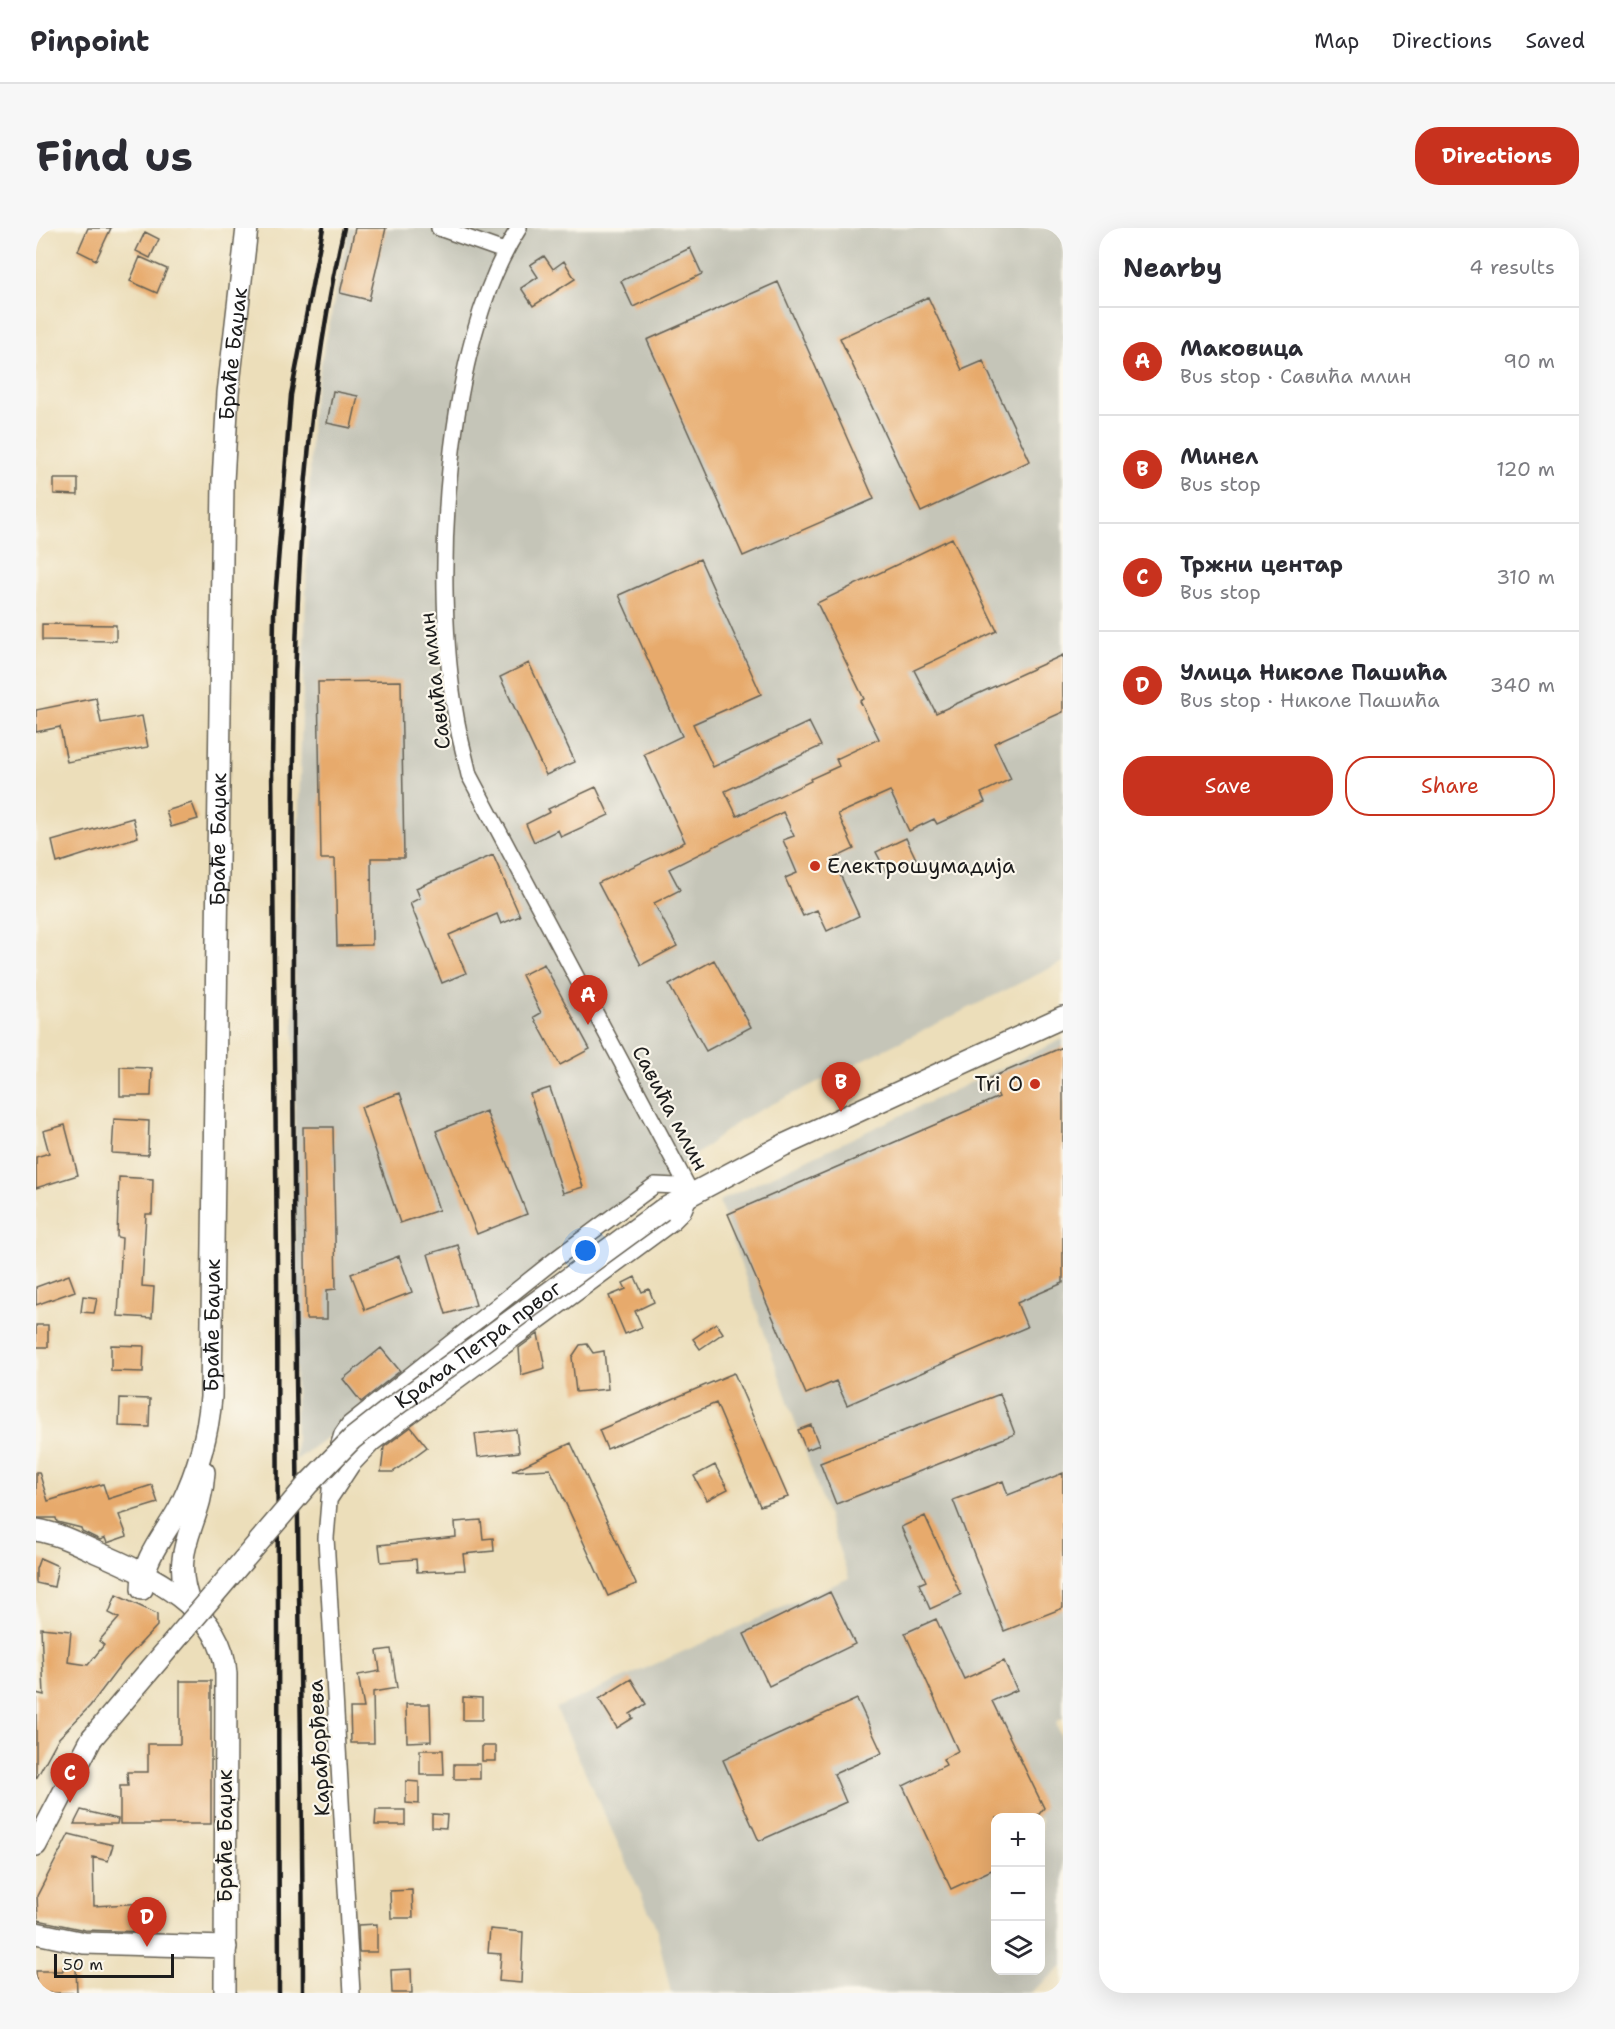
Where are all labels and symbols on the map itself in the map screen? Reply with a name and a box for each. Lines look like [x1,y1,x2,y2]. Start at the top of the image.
street label: Браће Баџак [212,286,254,421]
street label: Савића млин [413,611,457,751]
street label: Браће Баџак [203,773,233,906]
place label: Електрошумадија [827,852,1015,880]
marker: Електрошумадија [808,859,822,873]
pin: A [568,976,608,1025]
street label: Савића млин [625,1041,715,1175]
pin: B [822,1062,860,1112]
place label: Tri O [974,1070,1023,1098]
marker: Tri O [1028,1077,1042,1091]
your location [571,1236,600,1265]
street label: Браће Баџак [197,1259,227,1392]
street label: Краља Петра првог [389,1274,568,1415]
street label: Карађорђева [301,1679,337,1817]
pin: C [51,1754,90,1803]
street label: Браће Баџак [211,1769,239,1903]
pin: D [128,1898,166,1947]
scale bar [54,1951,174,1978]

